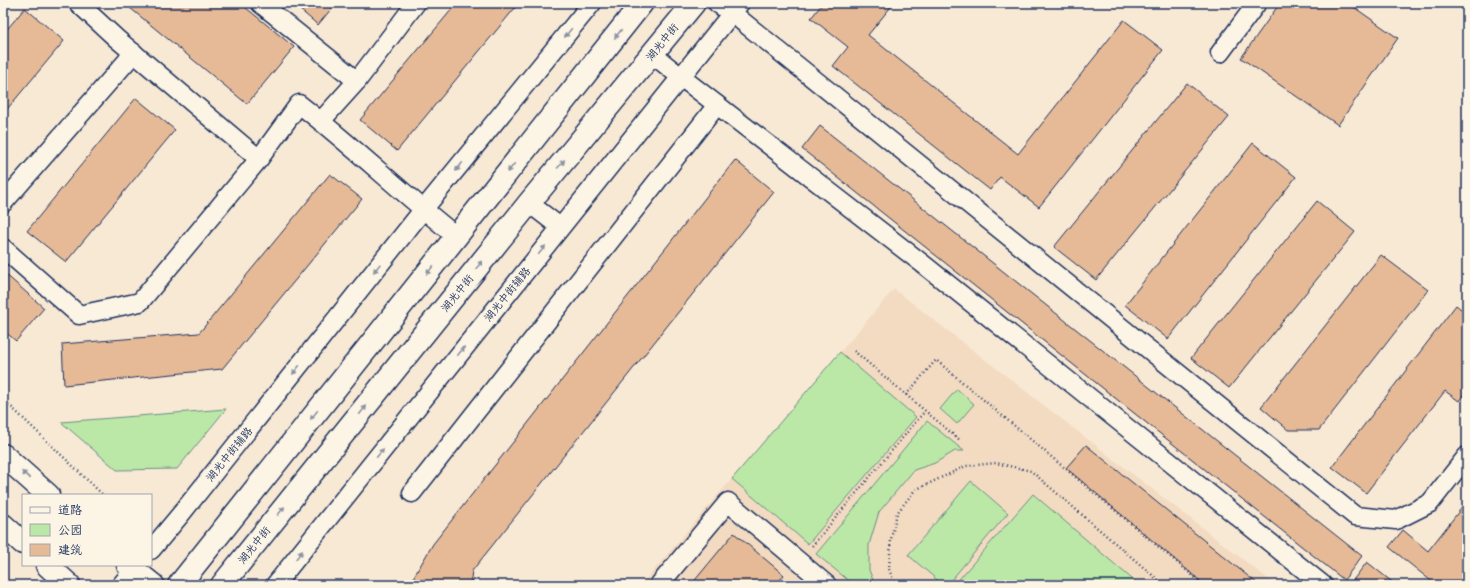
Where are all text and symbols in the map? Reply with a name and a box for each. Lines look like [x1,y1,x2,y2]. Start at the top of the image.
street label: 湖光中街 [643,20,682,64]
one-way arrow [563,28,572,39]
one-way arrow [613,28,622,39]
one-way arrow [557,159,566,169]
one-way arrow [455,161,463,172]
one-way arrow [507,163,515,174]
one-way arrow [538,244,546,255]
one-way arrow [475,259,484,270]
one-way arrow [373,262,382,273]
street label: 湖光中街辅路 [481,264,533,324]
one-way arrow [426,265,434,275]
street label: 湖光中街 [438,271,477,315]
one-way arrow [457,346,465,357]
one-way arrow [292,364,301,375]
one-way arrow [358,404,367,415]
one-way arrow [310,410,318,421]
street label: 湖光中街辅路 [203,424,255,484]
one-way arrow [376,447,384,458]
one-way arrow [20,471,31,480]
legend [22,494,152,566]
text: 道路 [58,502,82,517]
one-way arrow [277,506,286,516]
text: 公园 [58,522,82,537]
street label: 湖光中街 [235,523,274,567]
text: 建筑 [58,542,82,557]
one-way arrow [295,549,303,560]

